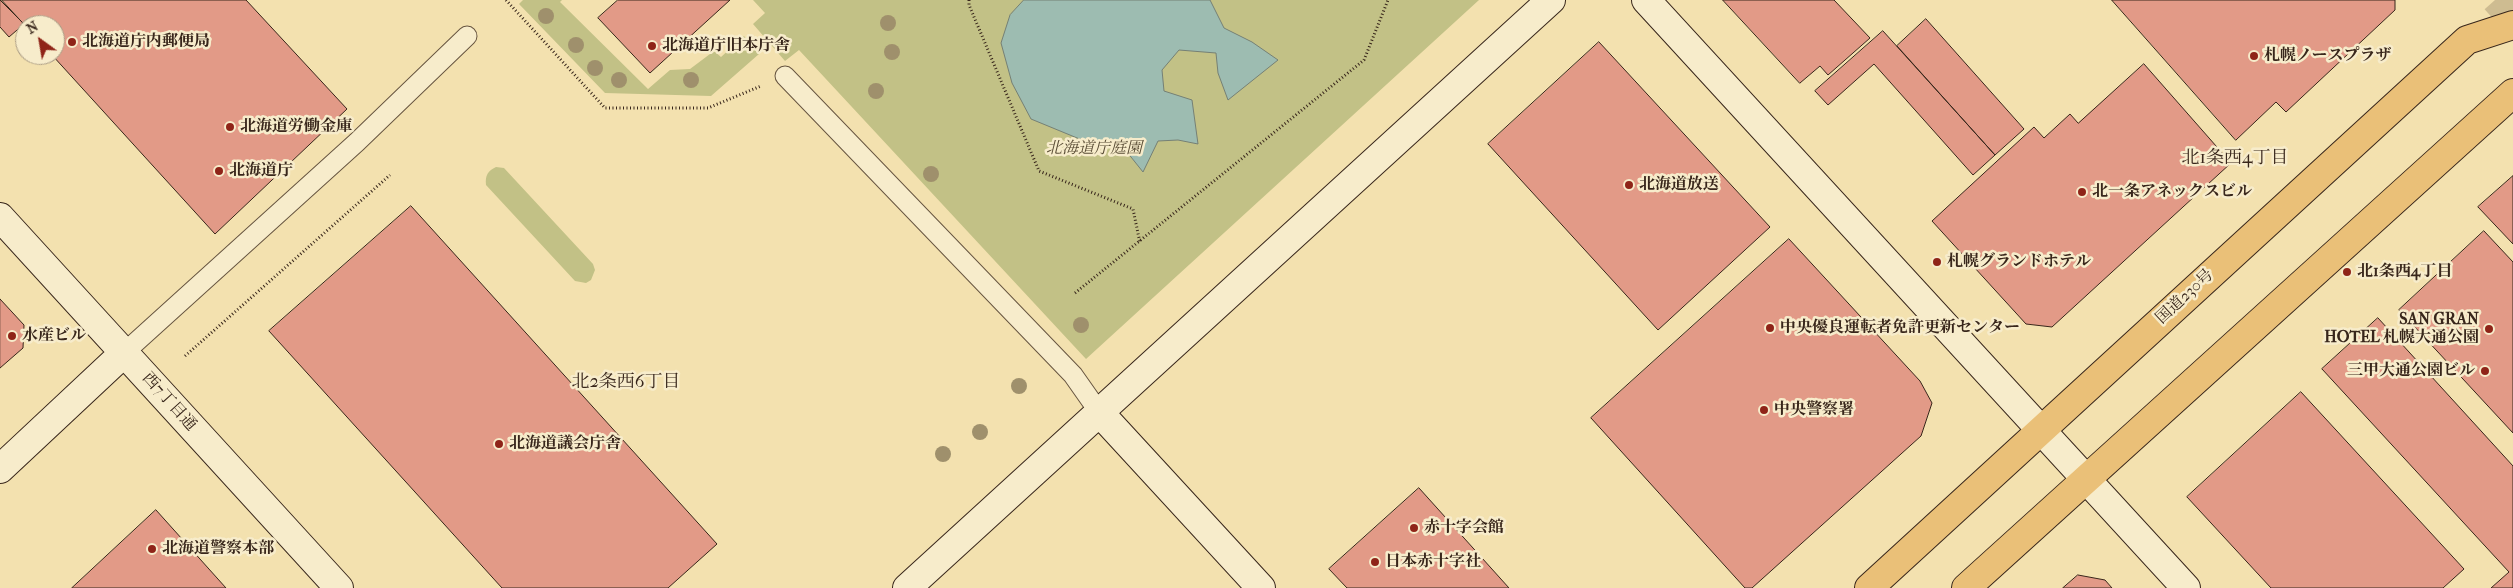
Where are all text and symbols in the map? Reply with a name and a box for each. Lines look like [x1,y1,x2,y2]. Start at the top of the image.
north arrow [15,15,65,65]
text: N [23,18,41,38]
place label: 北海道庁内郵便局 [82,32,210,52]
marker: 北海道庁内郵便局 [66,36,78,48]
place label: 北海道庁旧本庁舎 [662,36,790,56]
marker: 北海道庁旧本庁舎 [646,40,658,52]
place label: 札幌ノースプラザ [2264,46,2392,66]
marker: 札幌ノースプラザ [2248,50,2260,62]
place label: 北海道労働金庫 [240,117,352,137]
marker: 北海道労働金庫 [224,121,236,133]
park label: 北海道庁庭園 [1046,139,1142,159]
district label: 北1条西4丁目 [2181,148,2289,170]
place label: 北海道庁 [229,161,293,181]
marker: 北海道庁 [213,165,225,177]
place label: 北海道放送 [1639,175,1719,195]
marker: 北海道放送 [1623,179,1635,191]
place label: 北一条アネックスビル [2092,182,2252,202]
marker: 北一条アネックスビル [2076,186,2088,198]
place label: 札幌グランドホテル [1947,252,2091,272]
marker: 札幌グランドホテル [1931,256,1943,268]
place label: 北1条西4丁目 [2357,262,2452,282]
street label: 国道230号 [2152,266,2218,328]
marker: 北1条西4丁目 [2341,266,2353,278]
place label: SAN GRAN HOTEL 札幌大通公園 [2324,310,2479,348]
place label: 中央優良運転者免許更新センター [1780,318,2020,338]
marker: 中央優良運転者免許更新センター [1764,322,1776,334]
marker: SAN GRAN HOTEL 札幌大通公園 [2483,323,2495,335]
place label: 水産ビル [22,326,86,346]
marker: 水産ビル [6,330,18,342]
place label: 三甲大通公園ビル [2347,361,2475,381]
marker: 三甲大通公園ビル [2479,365,2491,377]
street label: 西7丁目通 [138,369,200,435]
district label: 北2条西6丁目 [571,372,681,394]
place label: 中央警察署 [1774,400,1854,420]
marker: 中央警察署 [1758,404,1770,416]
place label: 北海道議会庁舎 [509,434,621,454]
marker: 北海道議会庁舎 [493,438,505,450]
place label: 赤十字会館 [1424,518,1504,538]
marker: 赤十字会館 [1408,522,1420,534]
place label: 北海道警察本部 [162,539,274,559]
marker: 北海道警察本部 [146,543,158,555]
place label: 日本赤十字社 [1385,552,1481,572]
marker: 日本赤十字社 [1369,556,1381,568]

